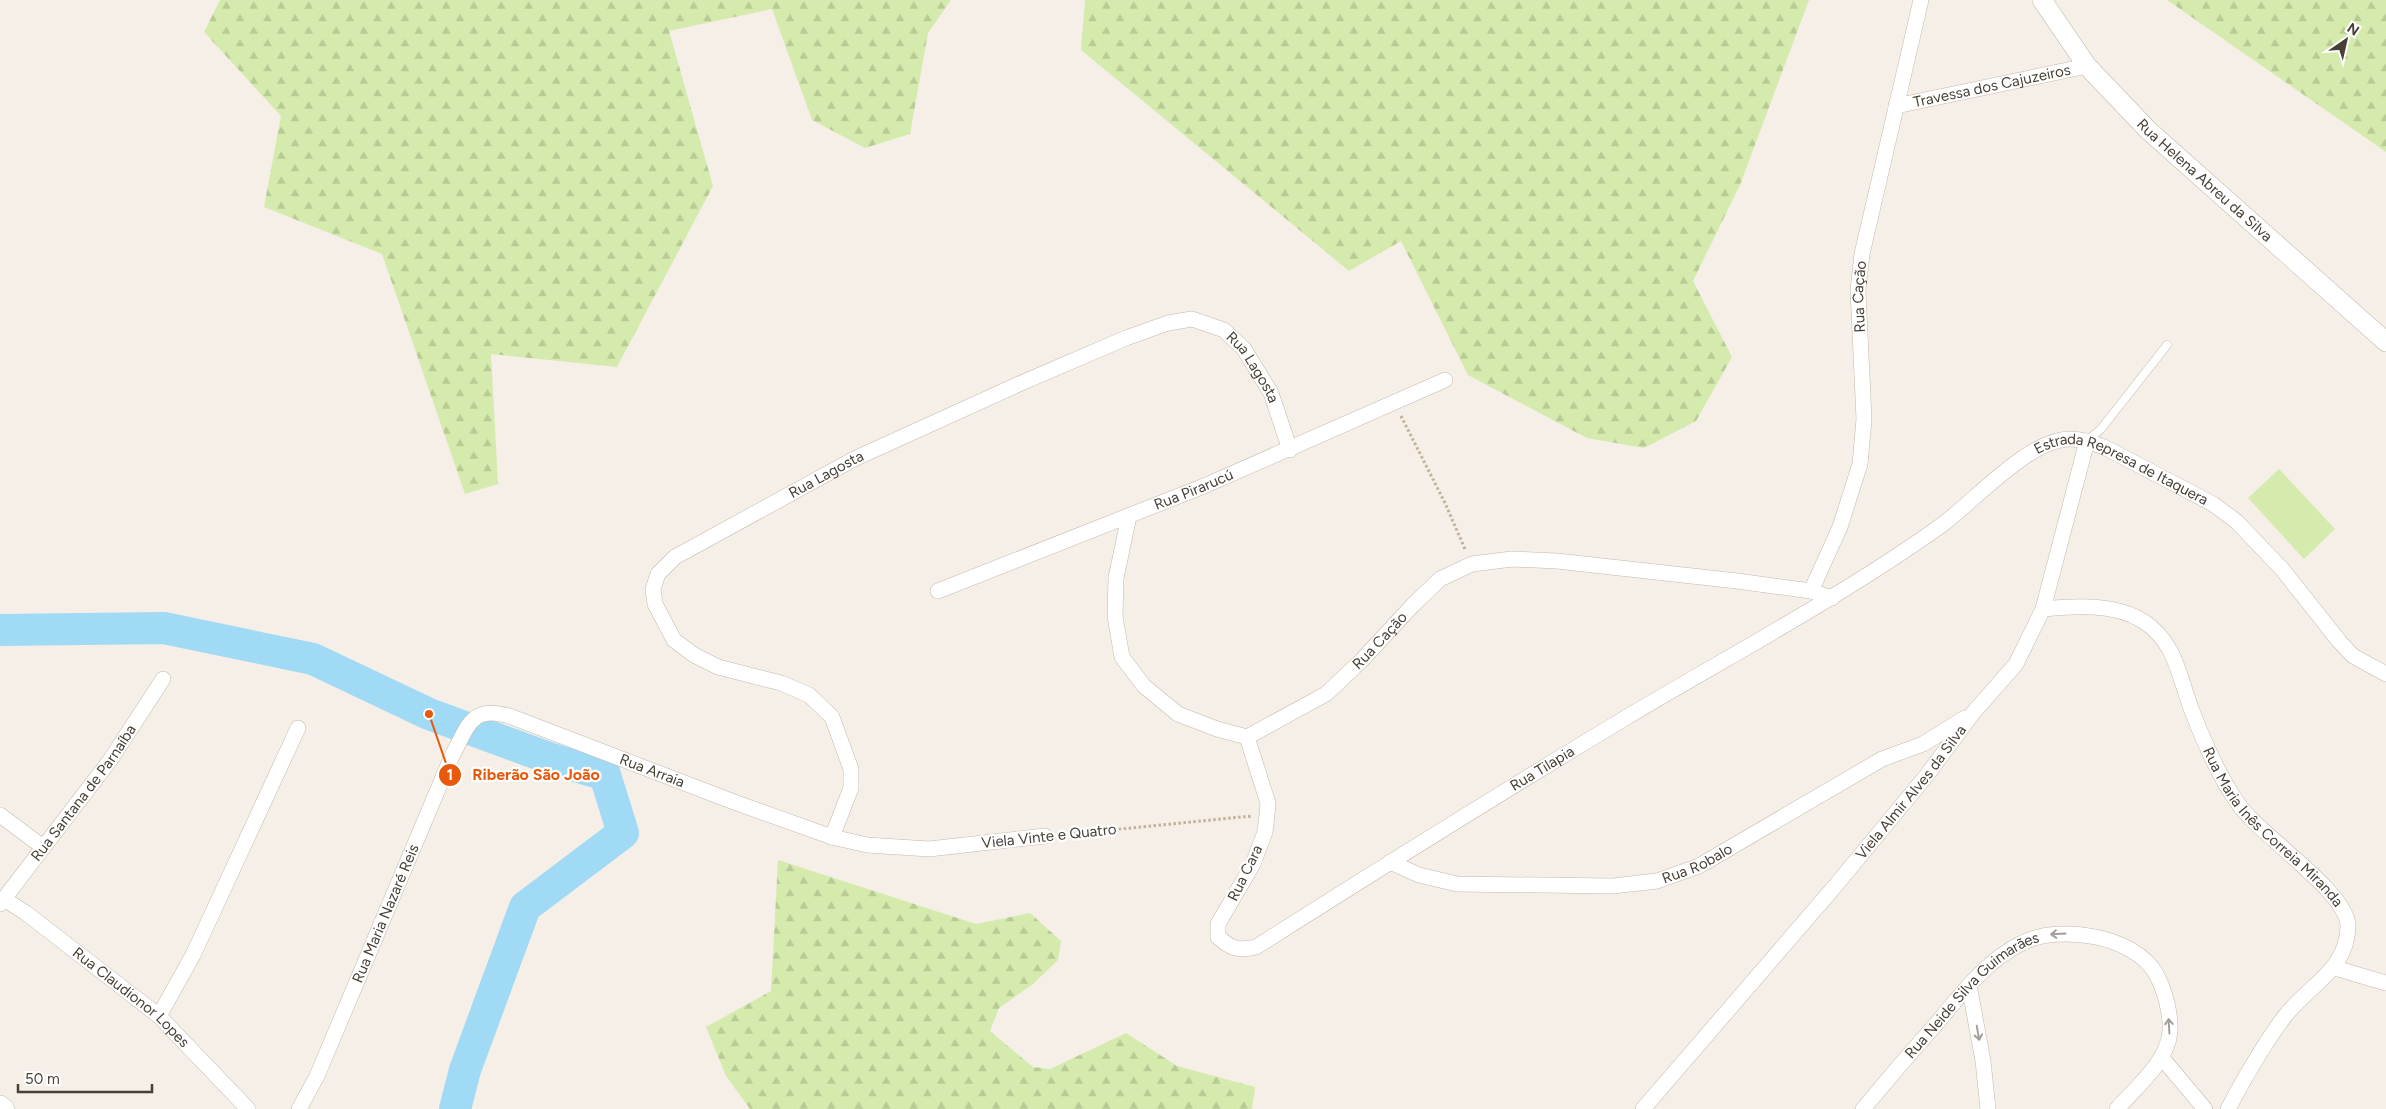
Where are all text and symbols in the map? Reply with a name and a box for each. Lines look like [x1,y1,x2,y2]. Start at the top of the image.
north arrow [2321,15,2371,65]
text: N [2344,20,2362,40]
street label: Travessa dos Cajuzeiros [1912,61,2072,111]
street label: Rua Helena Abreu da Silva [2133,115,2276,246]
street label: Rua Cação [1849,260,1870,333]
street label: Rua Lagosta [1223,328,1283,405]
street label: Estrada Represa de Itaquera [2031,430,2211,509]
street label: Rua Lagosta [786,447,866,502]
street label: Rua Pirarucú [1151,465,1236,514]
street label: Rua Cação [1349,608,1411,673]
street label: Rua Santana de Parnaíba [27,721,140,865]
street label: Viela Almir Alves da Silva [1852,721,1970,863]
street label: Rua Tilapia [1507,742,1578,795]
street label: Rua Maria Inês Correia Miranda [2199,744,2347,910]
street label: Rua Arraia [617,750,687,791]
callout: Riberão São João [437,759,610,790]
text: Riberão São João [472,765,600,784]
text: 1 [447,766,453,784]
street label: Viela Vinte e Quatro [981,820,1118,852]
street label: Rua Robalo [1660,839,1736,887]
street label: Rua Maria Nazaré Reis [348,841,423,986]
street label: Rua Cara [1224,842,1266,904]
street label: Rua Neide Silva Guimarães [1901,928,2041,1062]
one-way arrow [2050,929,2066,938]
street label: Rua Claudionor Lopes [69,944,193,1051]
one-way arrow [2164,1018,2173,1034]
one-way arrow [1974,1025,1983,1041]
scale bar [18,1062,151,1094]
text: 50 m [25,1070,60,1088]

